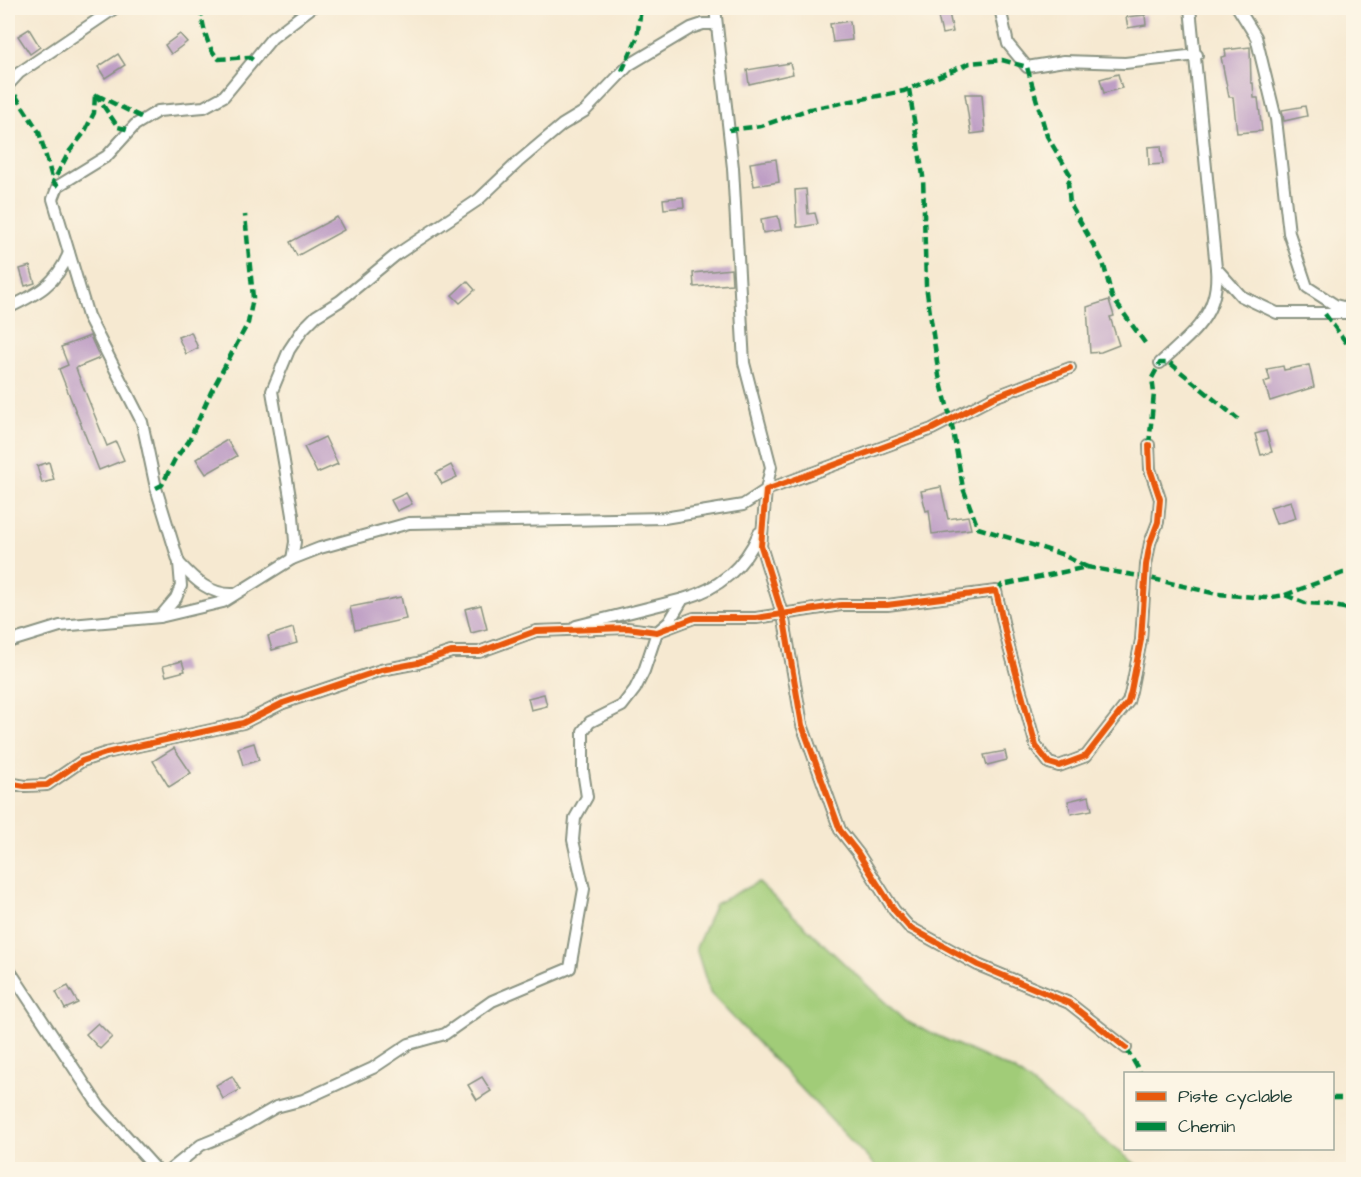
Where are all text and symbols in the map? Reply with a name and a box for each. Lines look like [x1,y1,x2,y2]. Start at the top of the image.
legend [1124,1072,1334,1150]
text: Piste cyclable [1178,1084,1293,1110]
text: Chemin [1178,1114,1235,1139]

